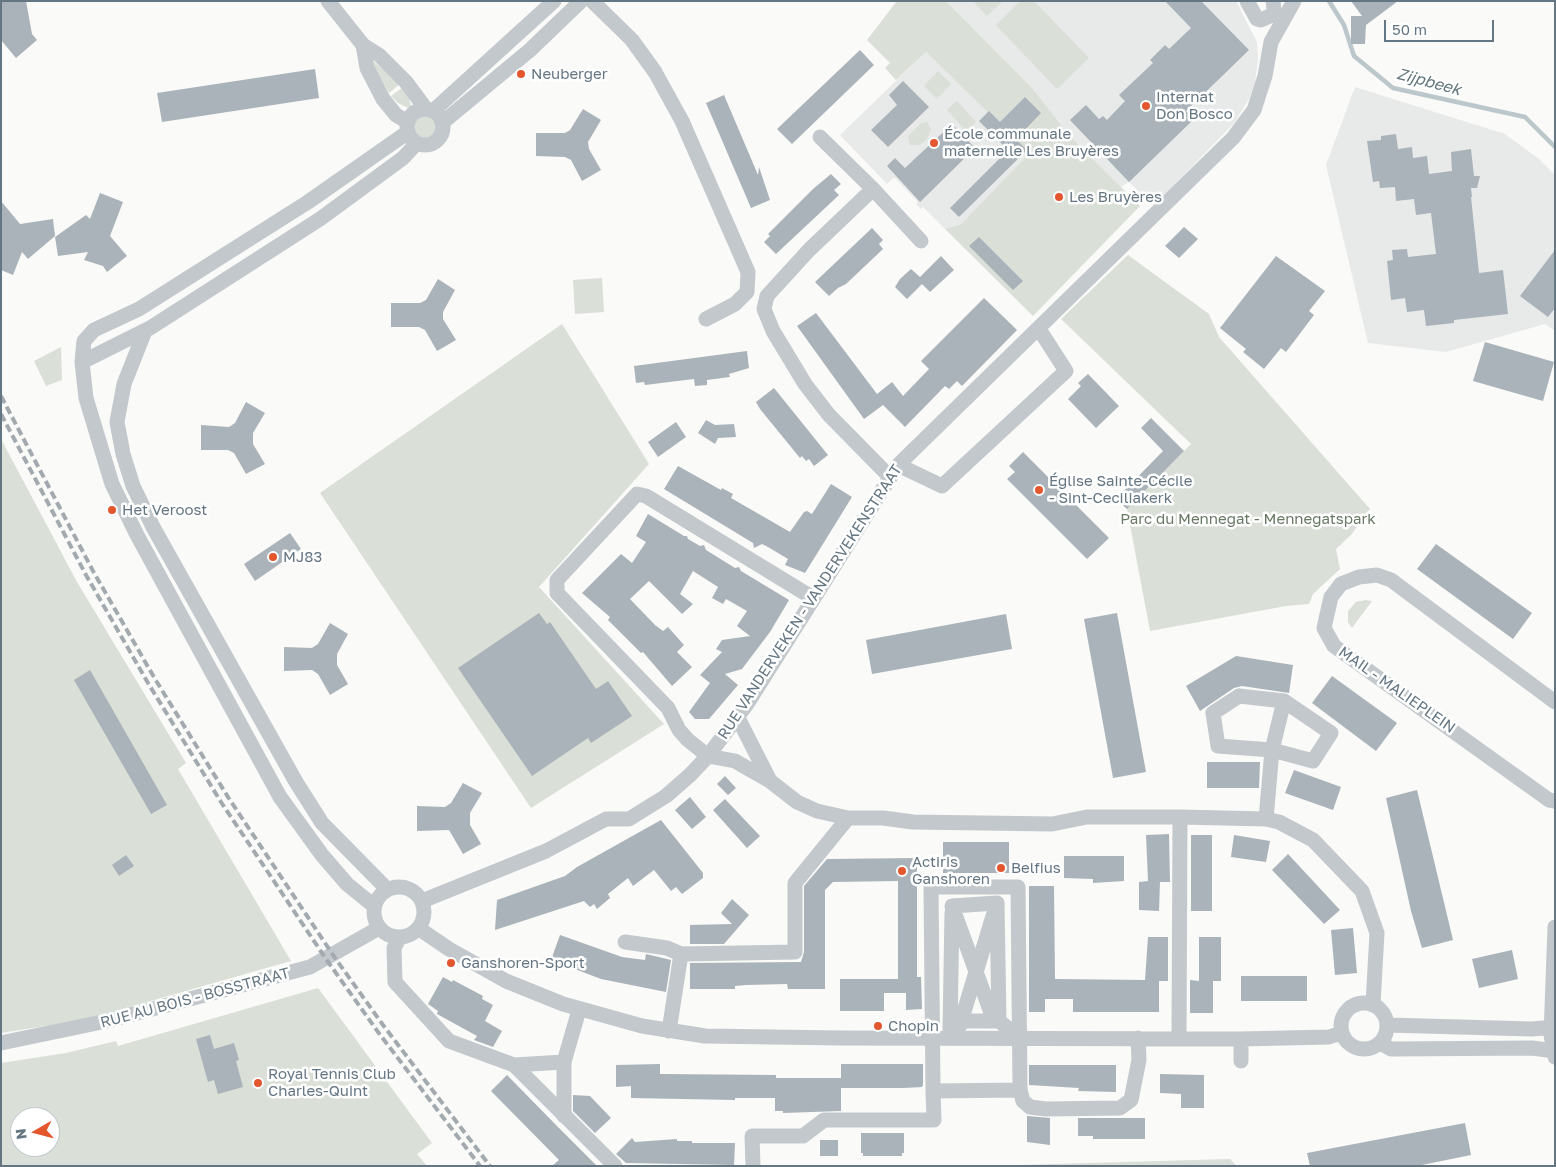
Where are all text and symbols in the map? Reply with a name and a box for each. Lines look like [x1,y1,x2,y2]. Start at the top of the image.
scale bar [1386,10,1496,42]
text: 50 m [1392,20,1427,38]
water label: Zijpbeek [1395,64,1463,100]
place label: Neuberger [531,65,608,83]
marker: Neuberger [515,68,527,80]
place label: Internat Don Bosco [1156,88,1233,123]
marker: Internat Don Bosco [1140,100,1152,112]
place label: École communale maternelle Les Bruyères [944,125,1119,160]
marker: École communale maternelle Les Bruyères [928,137,940,149]
place label: Les Bruyères [1069,188,1162,206]
marker: Les Bruyères [1053,191,1065,203]
street label: RUE VANDERVEKEN - VANDERVEKENSTRAAT [714,461,906,743]
place label: Église Sainte-Cécile - Sint-Ceciliakerk [1049,472,1192,507]
marker: Église Sainte-Cécile - Sint-Ceciliakerk [1033,484,1045,496]
place label: Het Veroost [122,501,207,519]
marker: Het Veroost [106,504,118,516]
park label: Parc du Mennegat - Mennegatspark [1120,510,1376,528]
place label: MJ83 [283,548,322,566]
marker: MJ83 [267,551,279,563]
street label: MAIL - MALIEPLEIN [1335,643,1459,737]
place label: Actiris Ganshoren [912,853,990,888]
place label: Belfius [1011,859,1061,877]
marker: Belfius [995,862,1007,874]
marker: Actiris Ganshoren [896,865,908,877]
place label: Ganshoren-Sport [461,954,585,972]
marker: Ganshoren-Sport [445,957,457,969]
street label: RUE AU BOIS - BOSSTRAAT [99,964,291,1032]
place label: Chopin [888,1017,939,1035]
marker: Chopin [872,1020,884,1032]
place label: Royal Tennis Club Charles-Quint [268,1065,396,1100]
marker: Royal Tennis Club Charles-Quint [252,1077,264,1089]
north arrow [10,1107,60,1157]
text: N [11,1128,30,1140]

